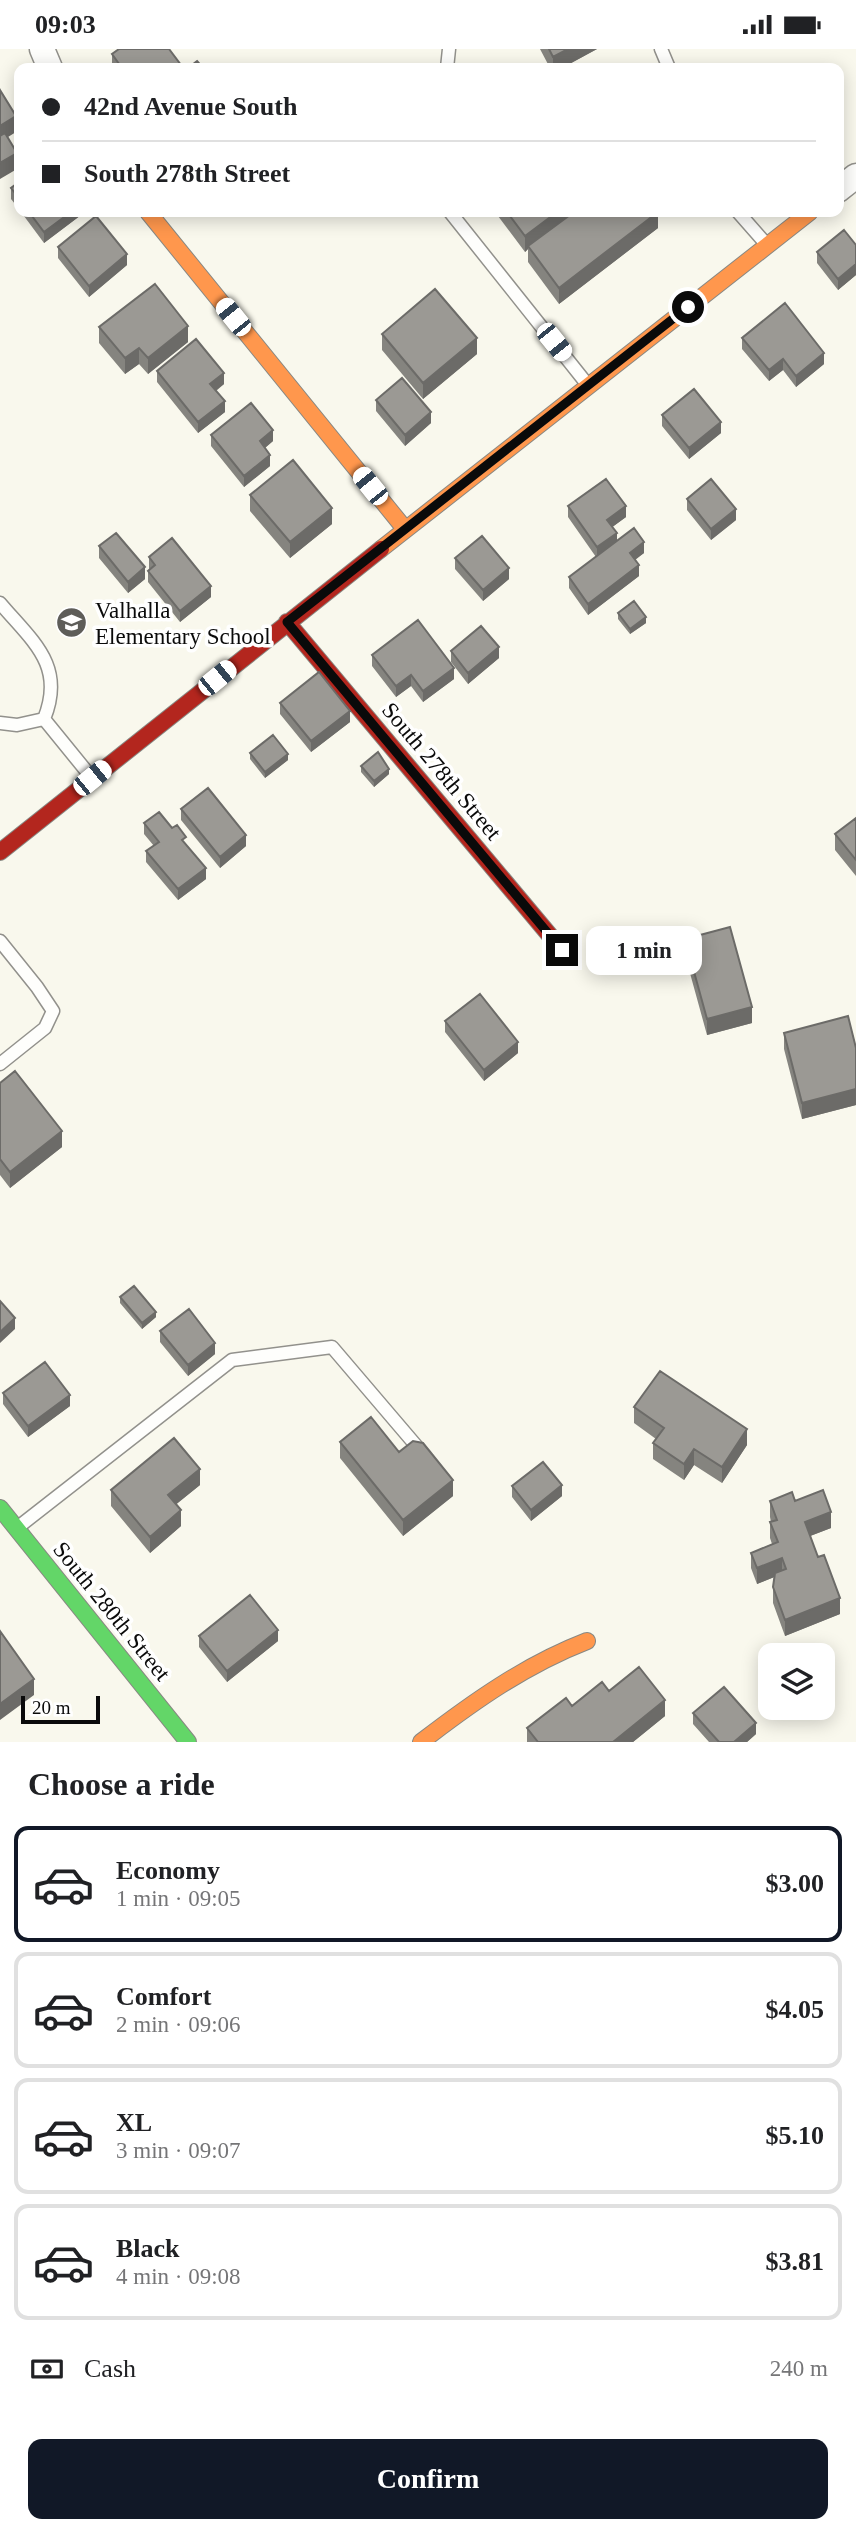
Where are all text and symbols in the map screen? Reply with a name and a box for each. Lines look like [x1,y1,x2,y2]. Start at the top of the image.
text: 09:03 [35,10,96,39]
text: 42nd Avenue South [84,92,297,121]
text: South 278th Street [84,159,290,188]
route start [672,291,704,323]
car [212,294,255,340]
car [533,319,576,365]
car [349,463,392,509]
place label: Valhalla Elementary School [95,598,271,649]
school or university icon: Valhalla Elementary School [55,606,89,640]
car [195,657,240,699]
street label: South 278th Street [377,698,507,845]
car [70,757,115,799]
callout: 1 min [586,925,702,975]
route end [546,934,578,966]
text: 1 min [616,938,672,963]
street label: South 280th Street [48,1537,176,1686]
map controls [758,1643,835,1720]
button: layers [758,1643,835,1720]
scale bar [21,1693,100,1725]
text: 20 m [32,1697,71,1718]
text: Choose a ride [28,1766,215,1802]
icon: car [32,1853,95,1916]
text: Economy [116,1856,220,1885]
text: $3.00 [766,1869,824,1898]
text: 1 min · 09:05 [116,1886,241,1911]
icon: car [32,1979,95,2042]
text: Comfort [116,1982,211,2011]
text: $4.05 [766,1995,824,2024]
text: 2 min · 09:06 [116,2012,241,2037]
icon: car [32,2105,95,2168]
text: XL [116,2108,152,2137]
text: $5.10 [766,2121,824,2150]
text: 3 min · 09:07 [116,2138,241,2163]
icon: car [32,2231,95,2294]
text: Black [116,2234,180,2263]
text: $3.81 [766,2247,824,2276]
text: 4 min · 09:08 [116,2264,241,2289]
icon: cash [28,2350,66,2388]
text: Cash [84,2354,136,2383]
text: 240 m [770,2356,828,2381]
button: Confirm [28,2439,828,2519]

